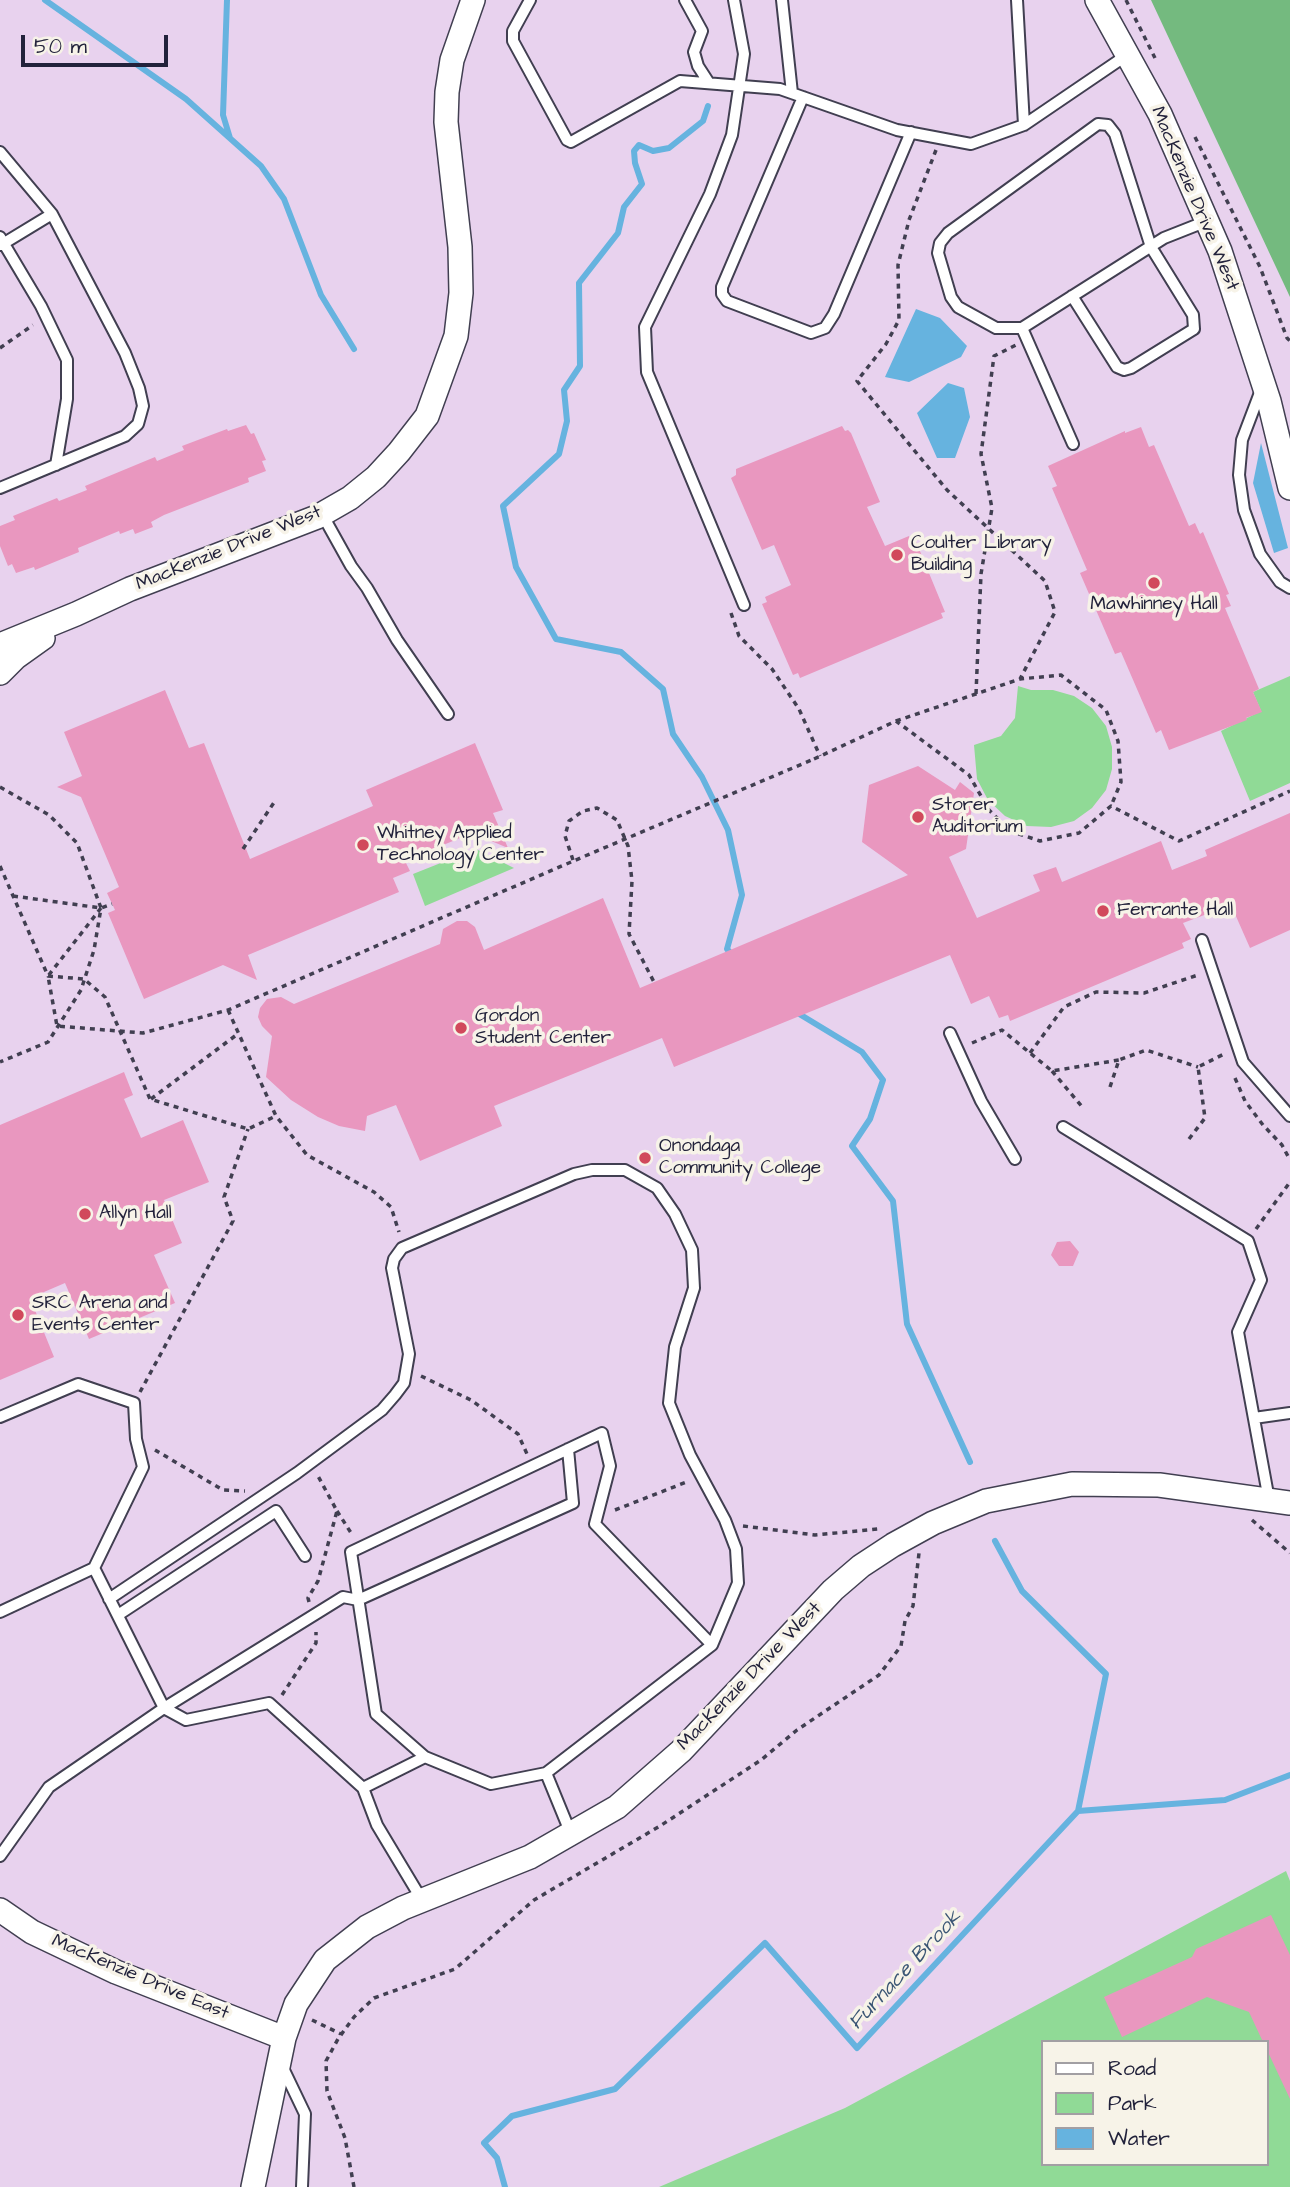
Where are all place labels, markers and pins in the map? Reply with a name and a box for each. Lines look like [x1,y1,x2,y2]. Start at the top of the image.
place label: Coulter Library Building [911,533,1052,577]
marker: Coulter Library Building [889,547,905,563]
marker: Mawhinney Hall [1146,575,1162,591]
place label: Mawhinney Hall [1090,594,1218,616]
place label: Storer Auditorium [932,795,1023,839]
marker: Storer Auditorium [910,809,926,825]
place label: Whitney Applied Technology Center [377,823,544,867]
marker: Whitney Applied Technology Center [355,837,371,853]
place label: Ferrante Hall [1117,900,1233,922]
marker: Ferrante Hall [1095,903,1111,919]
place label: Gordon Student Center [475,1006,611,1050]
marker: Gordon Student Center [453,1020,469,1036]
place label: Onondaga Community College [659,1136,821,1180]
marker: Onondaga Community College [637,1150,653,1166]
place label: Allyn Hall [99,1203,172,1225]
marker: Allyn Hall [77,1206,93,1222]
place label: SRC Arena and Events Center [32,1293,167,1337]
marker: SRC Arena and Events Center [10,1307,26,1323]

